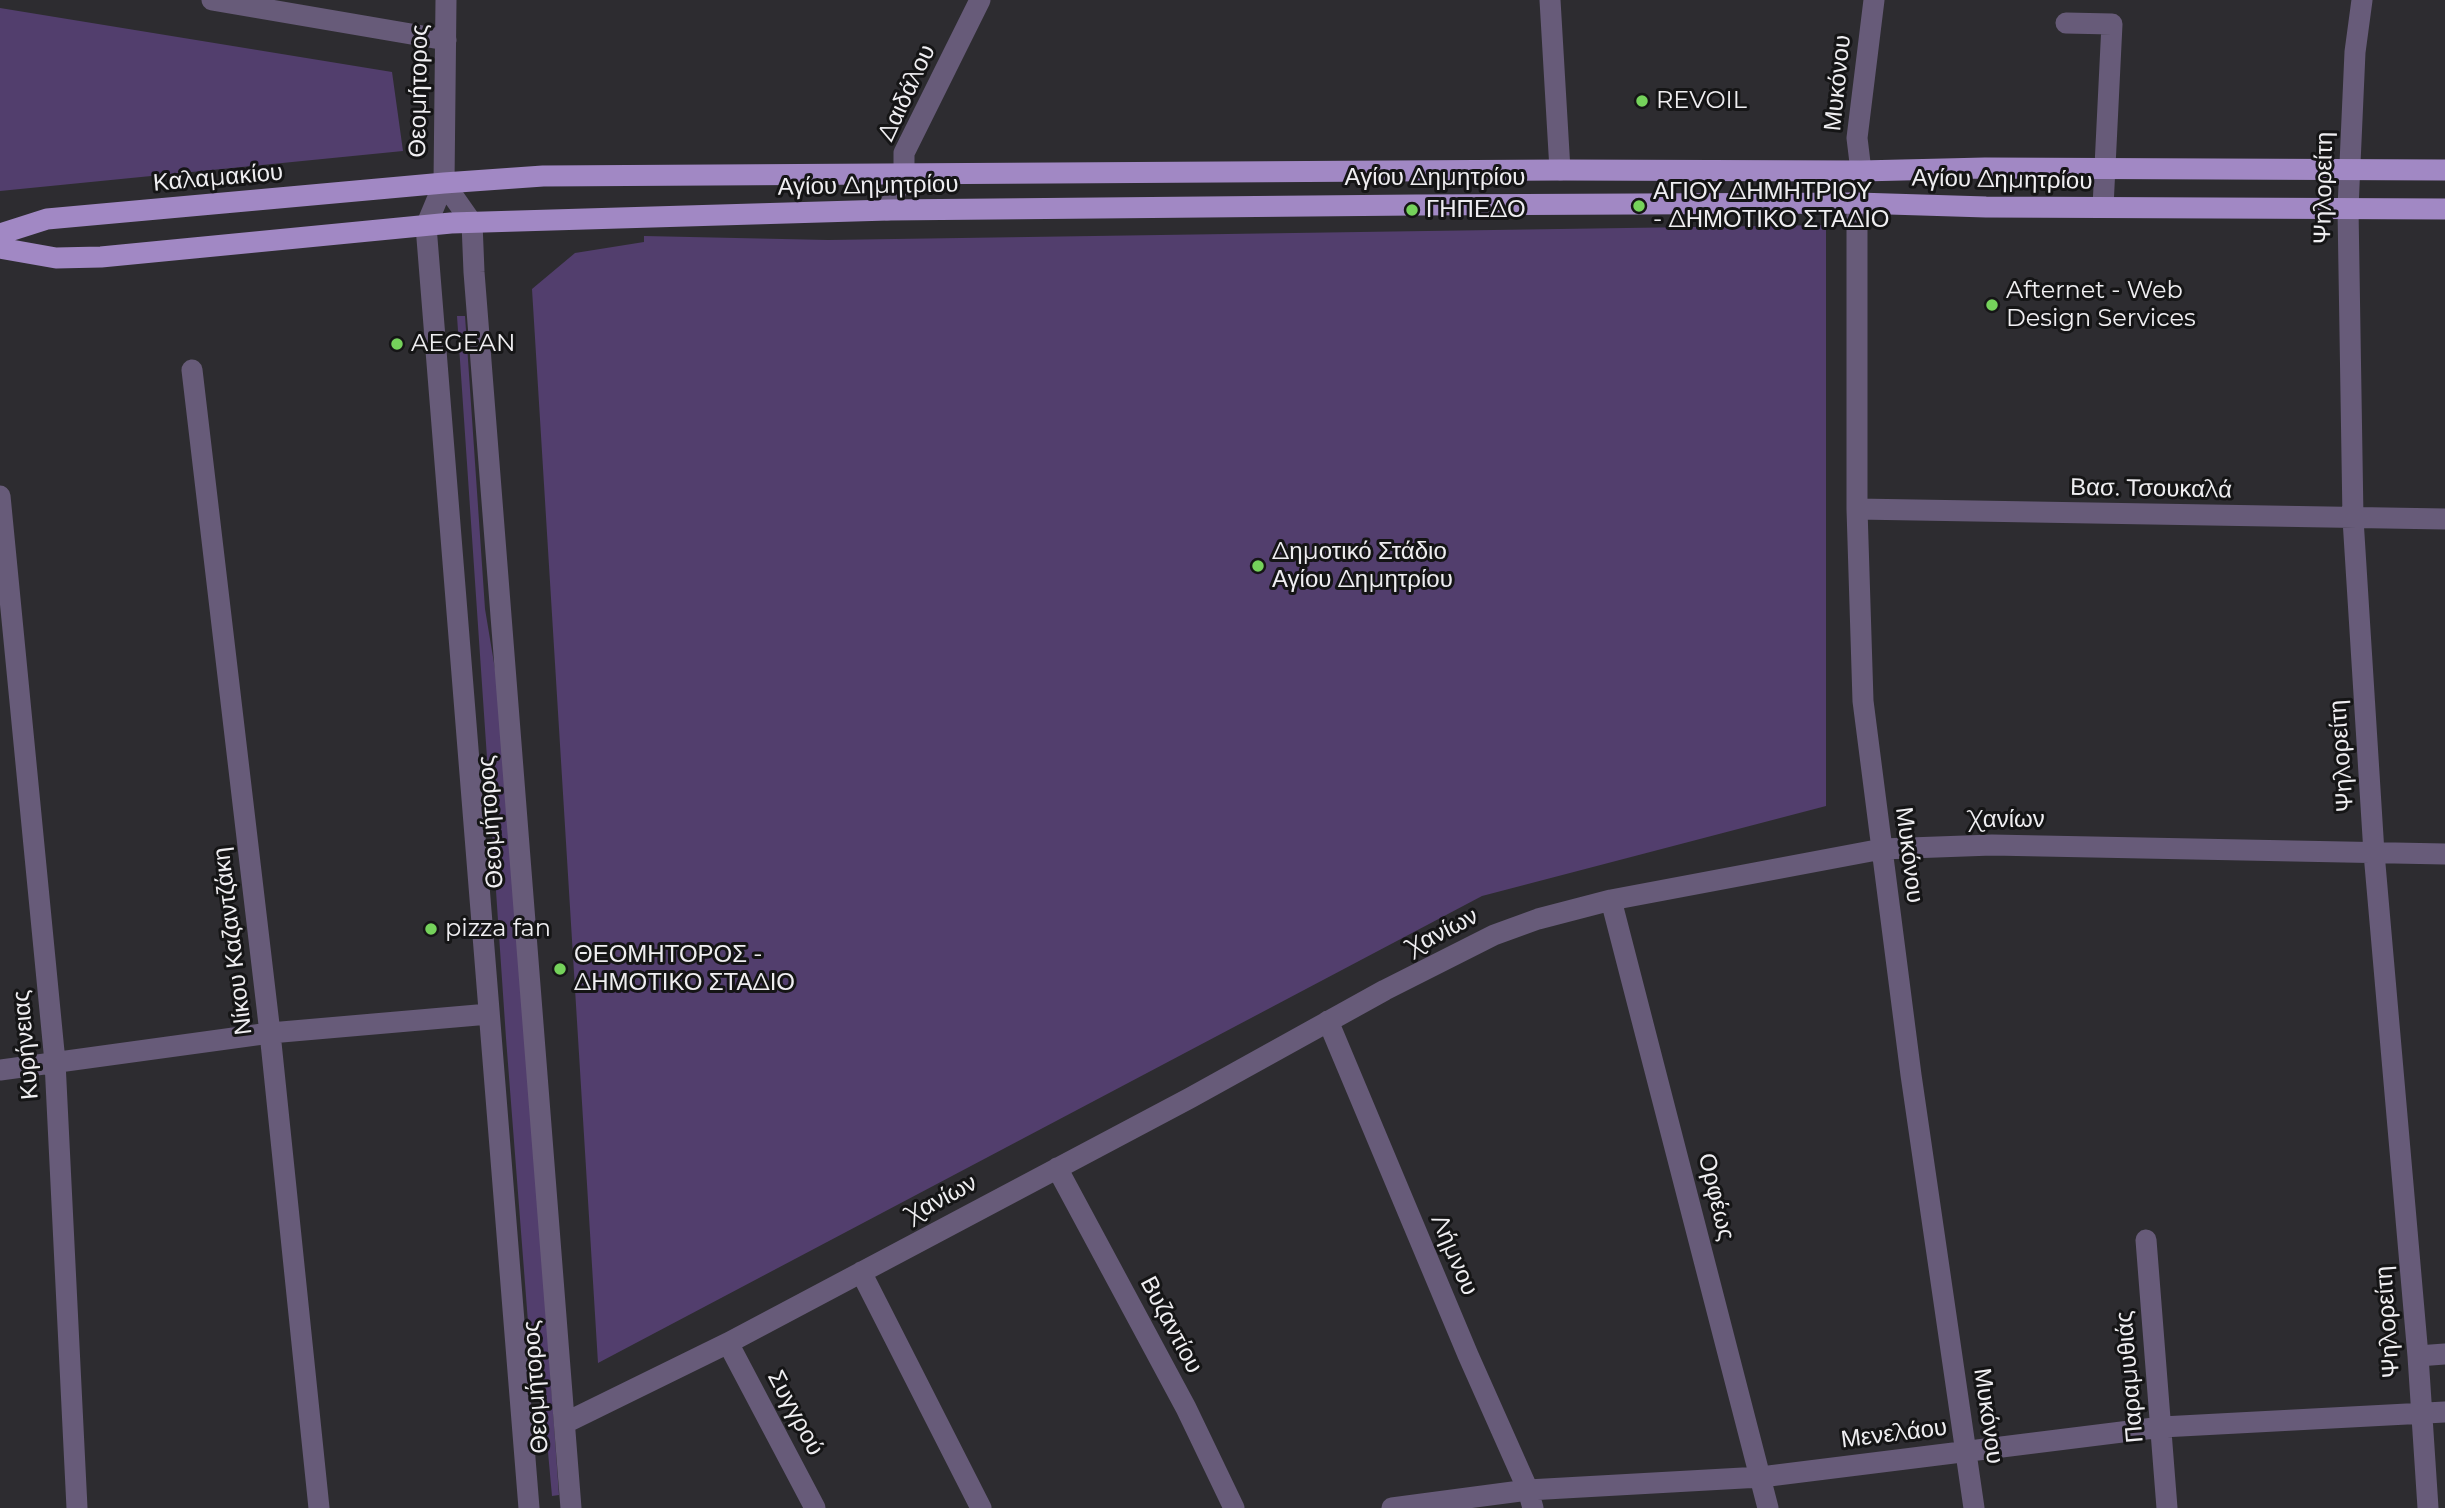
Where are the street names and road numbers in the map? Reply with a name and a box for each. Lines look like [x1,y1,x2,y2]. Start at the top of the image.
street label: Θεομήτορος [403,24,435,158]
street label: Μυκόνου [1819,33,1857,133]
street label: Δαιδάλου [872,40,942,146]
street label: Ψηλορείτη [2309,132,2339,244]
street label: Καλαμακίου [152,158,284,198]
street label: Αγίου Δημητρίου [1345,164,1525,192]
street label: Αγίου Δημητρίου [1911,164,2093,196]
street label: Αγίου Δημητρίου [777,170,959,202]
street label: Βασ. Τσουκαλά [2070,473,2232,505]
street label: Ψηλορείτη [2324,699,2360,813]
street label: Θεομήτορος [472,754,510,890]
street label: Μυκόνου [1889,805,1929,905]
street label: Χανίων [1969,806,2045,834]
street label: Νίκου Καζαντζάκη [207,845,259,1037]
street label: Χανίων [1403,902,1483,962]
street label: Κυρήνειας [7,989,45,1101]
street label: Ορφέως [1691,1150,1741,1244]
street label: Χανίων [902,1169,982,1229]
street label: Λήμνου [1424,1210,1484,1300]
street label: Ψηλορείτη [2370,1265,2406,1379]
street label: Βυζαντίου [1134,1272,1208,1378]
street label: Παραμυθιάς [2110,1310,2150,1444]
street label: Θεομήτορος [517,1319,555,1455]
street label: Συγγρού [761,1366,829,1460]
street label: Μυκόνου [1967,1366,2009,1466]
street label: Μενελάου [1839,1413,1949,1455]

